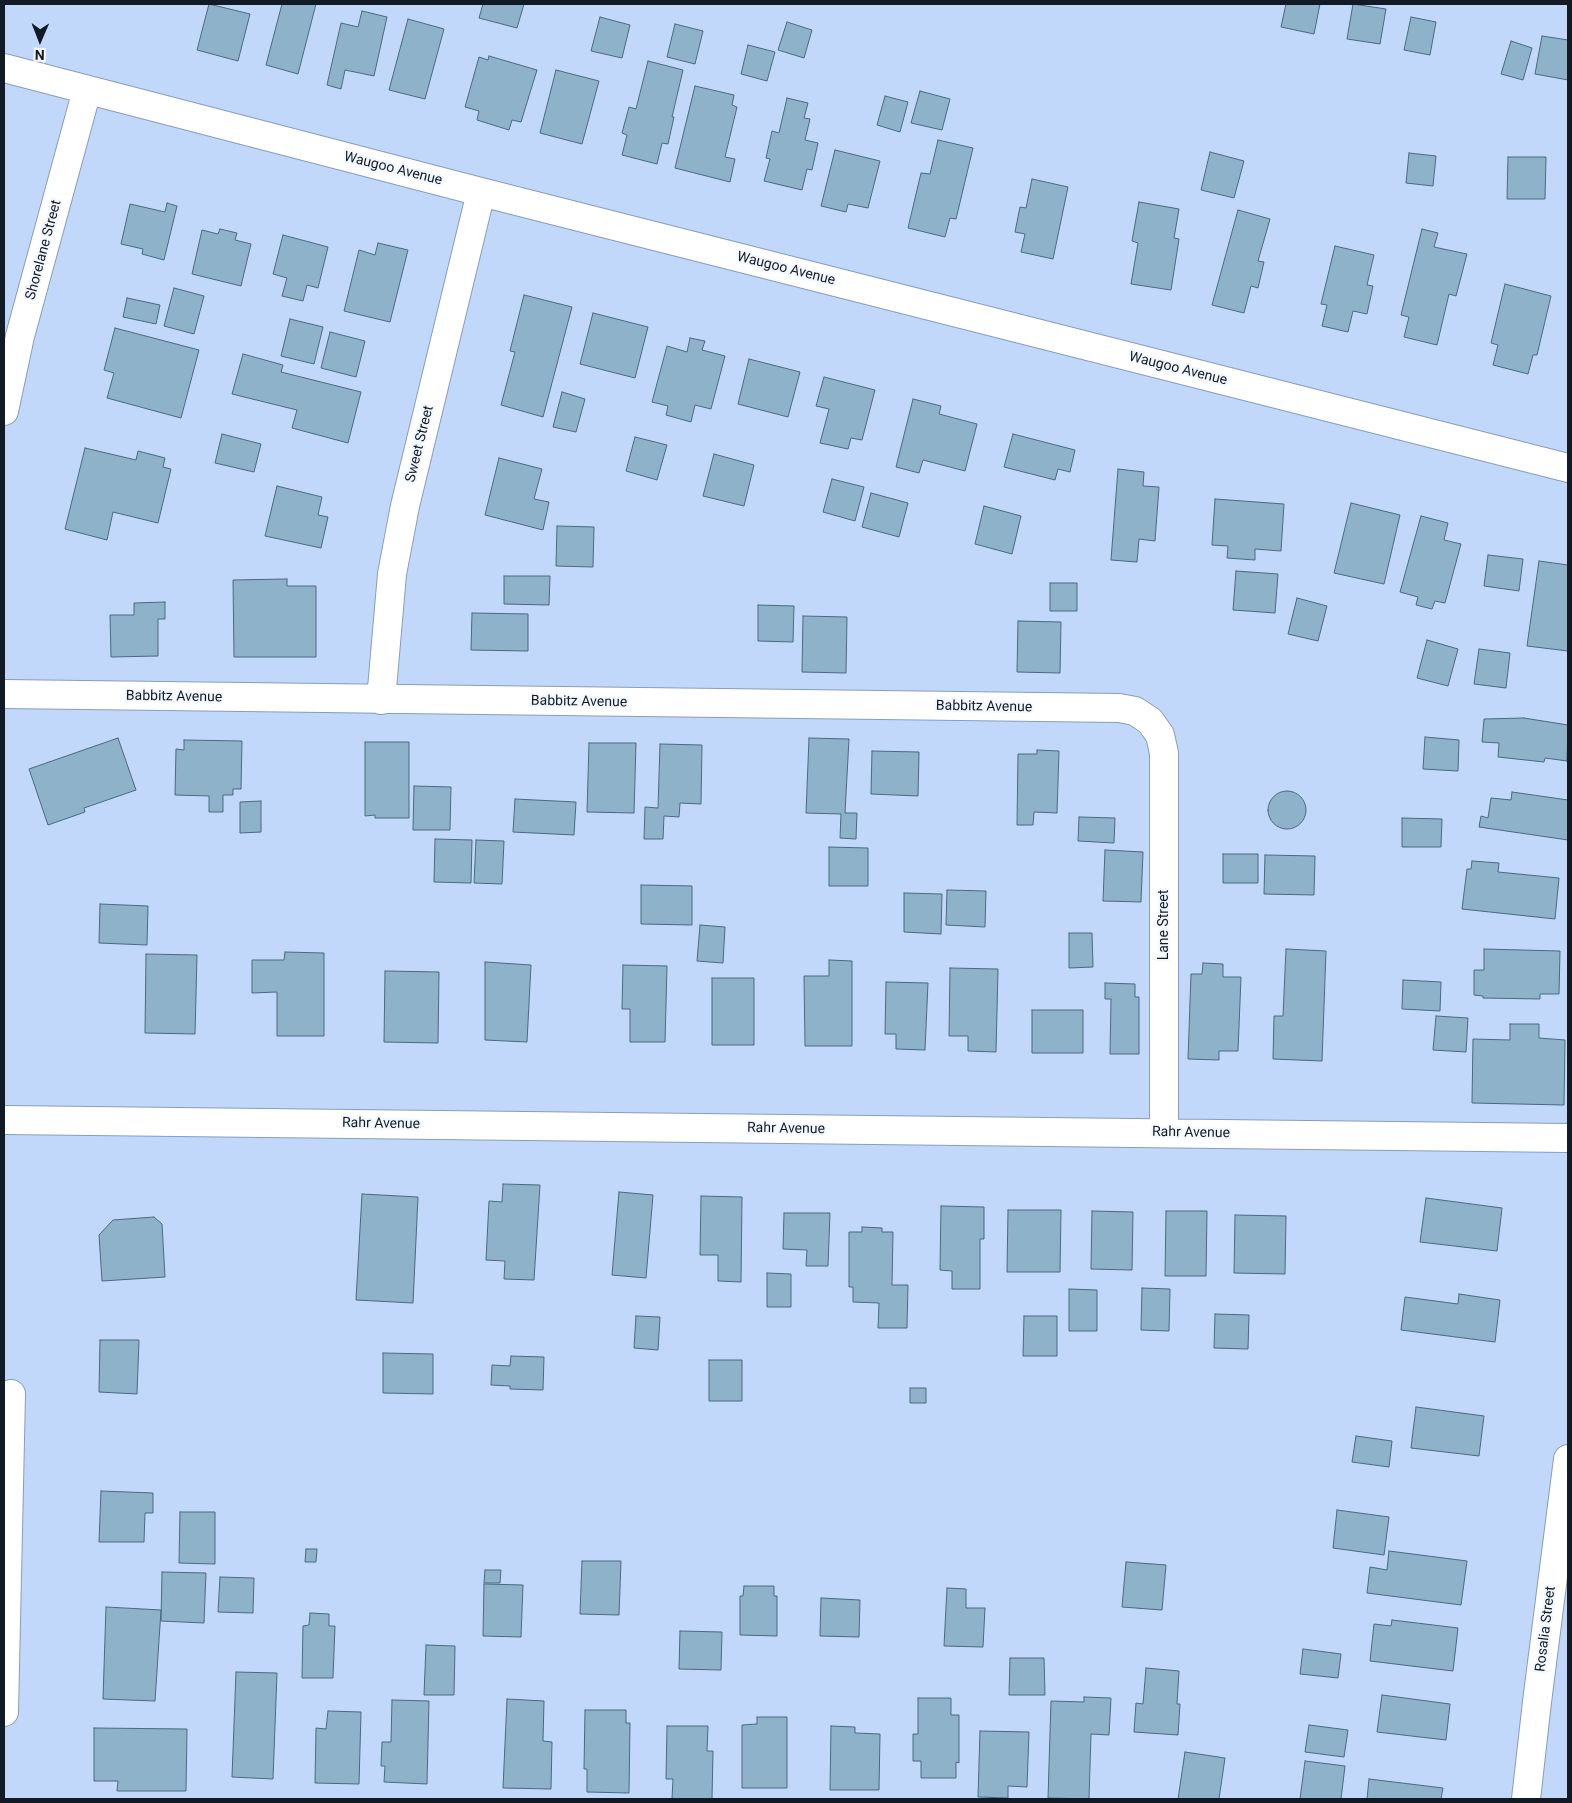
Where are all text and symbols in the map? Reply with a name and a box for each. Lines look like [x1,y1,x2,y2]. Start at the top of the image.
north arrow [15,15,65,65]
text: N [35,47,45,63]
street label: Waugoo Avenue [342,149,444,189]
street label: Shorelane Street [23,198,65,302]
street label: Waugoo Avenue [735,249,837,289]
street label: Waugoo Avenue [1127,349,1229,389]
street label: Sweet Street [402,404,438,484]
street label: Babbitz Avenue [126,688,222,706]
street label: Babbitz Avenue [531,693,627,711]
street label: Babbitz Avenue [936,698,1032,716]
street label: Lane Street [1156,890,1172,960]
street label: Rahr Avenue [342,1115,420,1133]
street label: Rahr Avenue [747,1120,825,1138]
street label: Rahr Avenue [1152,1124,1230,1142]
street label: Rosalia Street [1532,1585,1560,1673]

